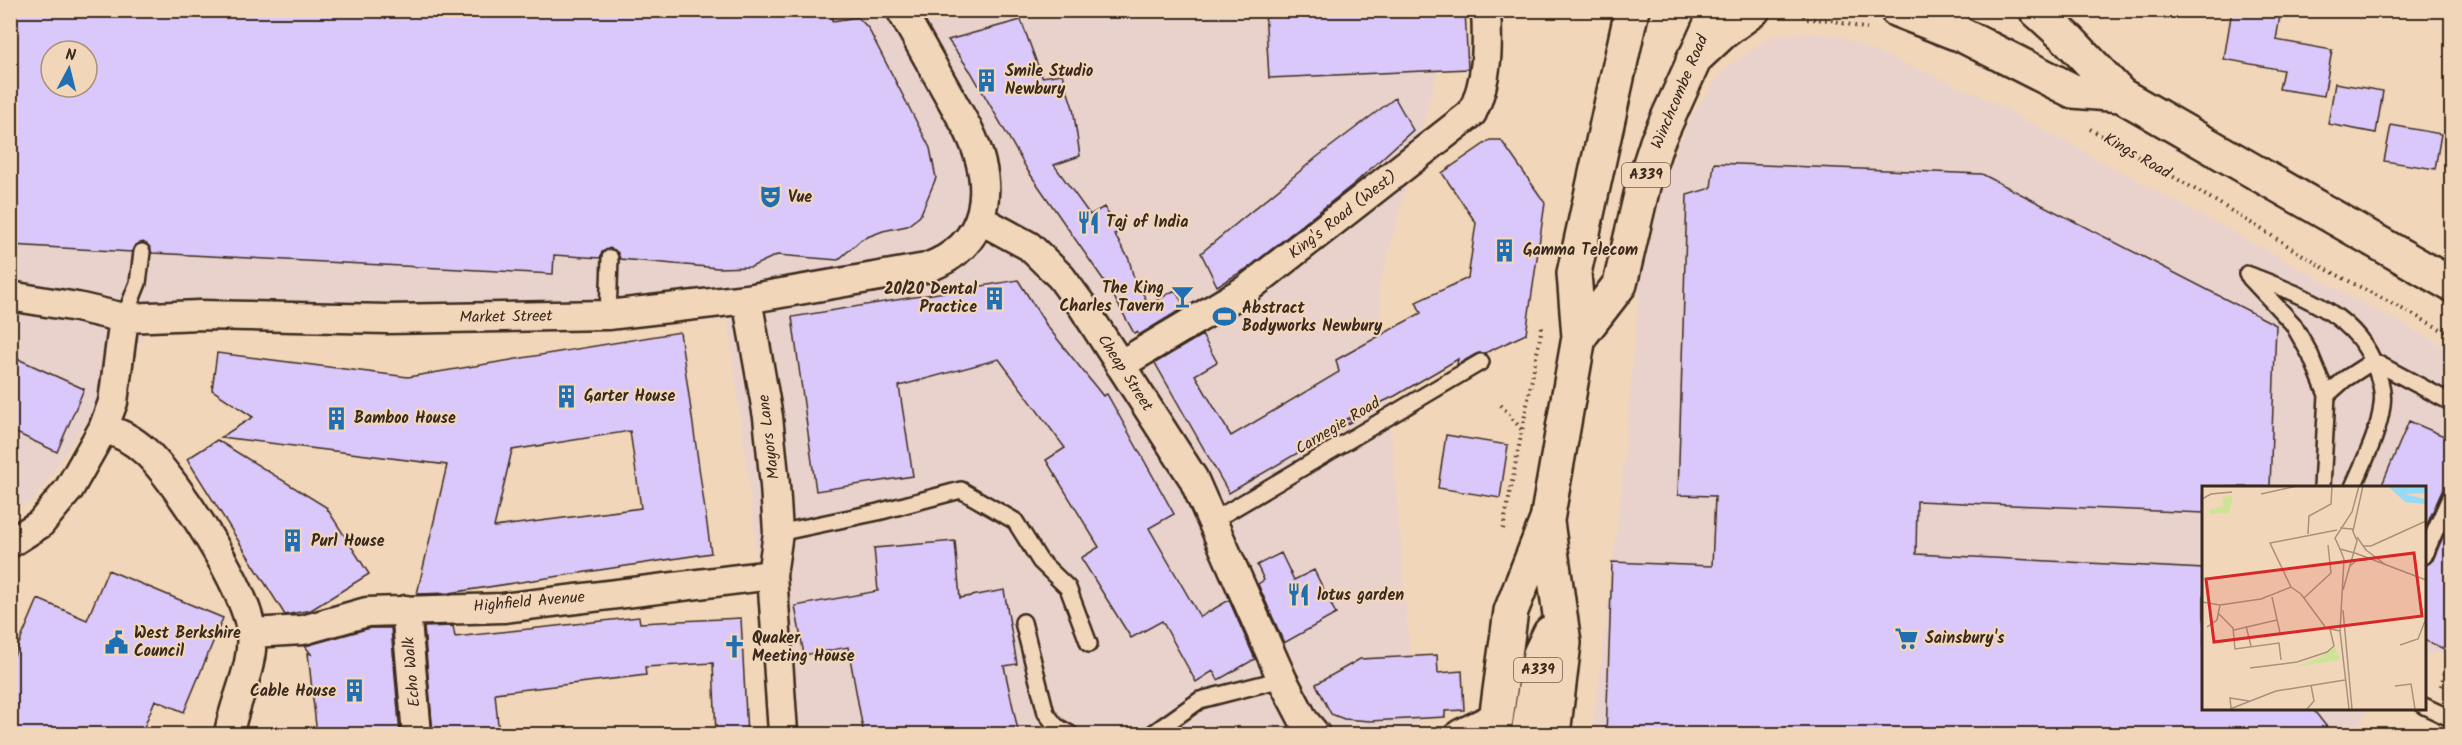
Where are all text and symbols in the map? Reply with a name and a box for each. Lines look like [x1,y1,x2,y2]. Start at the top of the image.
street label: Winchcombe Road [1645,30,1716,153]
north arrow [39,39,99,99]
text: N [64,43,77,69]
place label: Smile Studio Newbury [1005,59,1093,102]
building icon: Smile Studio Newbury [974,67,1000,93]
street label: Kings Road [2098,126,2176,186]
road number: A339 [1622,163,1670,187]
street label: King's Road (West) [1283,165,1403,265]
theatre icon: Vue [757,184,783,210]
place label: Vue [788,185,812,210]
restaurant icon: Taj of India [1075,209,1101,235]
place label: Taj of India [1106,210,1188,235]
building icon: Gamma Telecom [1492,237,1518,263]
place label: Gamma Telecom [1523,238,1638,263]
place label: The King Charles Tavern [1059,276,1164,319]
place label: 20/20 Dental Practice [884,277,978,320]
bar icon: The King Charles Tavern [1169,284,1195,310]
building icon: 20/20 Dental Practice [982,285,1008,311]
place label: Abstract Bodyworks Newbury [1242,296,1383,339]
street label: Market Street [459,304,554,330]
sports icon: Abstract Bodyworks Newbury [1211,304,1237,330]
street label: Cheap Street [1091,329,1160,417]
building icon: Garter House [553,383,579,409]
place label: Garter House [584,384,675,409]
street label: Carnegie Road [1291,390,1386,461]
street label: Mayors Lane [751,393,787,481]
building icon: Bamboo House [323,405,349,431]
place label: Bamboo House [354,406,456,431]
inset map [2202,486,2426,709]
building icon: Purl House [280,528,306,554]
place label: Purl House [311,529,385,554]
restaurant icon: lotus garden [1286,582,1312,608]
place label: lotus garden [1317,583,1404,608]
street label: Highfield Avenue [472,585,586,619]
place label: West Berkshire Council [134,621,241,664]
supermarket icon: Sainsbury's [1894,625,1920,651]
place label: Quaker Meeting House [752,626,855,669]
place label: Sainsbury's [1925,626,2005,651]
public building icon: West Berkshire Council [103,629,129,655]
church icon: Quaker Meeting House [721,634,747,660]
street label: Echo Walk [396,635,428,708]
road number: A339 [1514,658,1562,682]
building icon: Cable House [341,678,367,704]
place label: Cable House [250,679,336,704]

